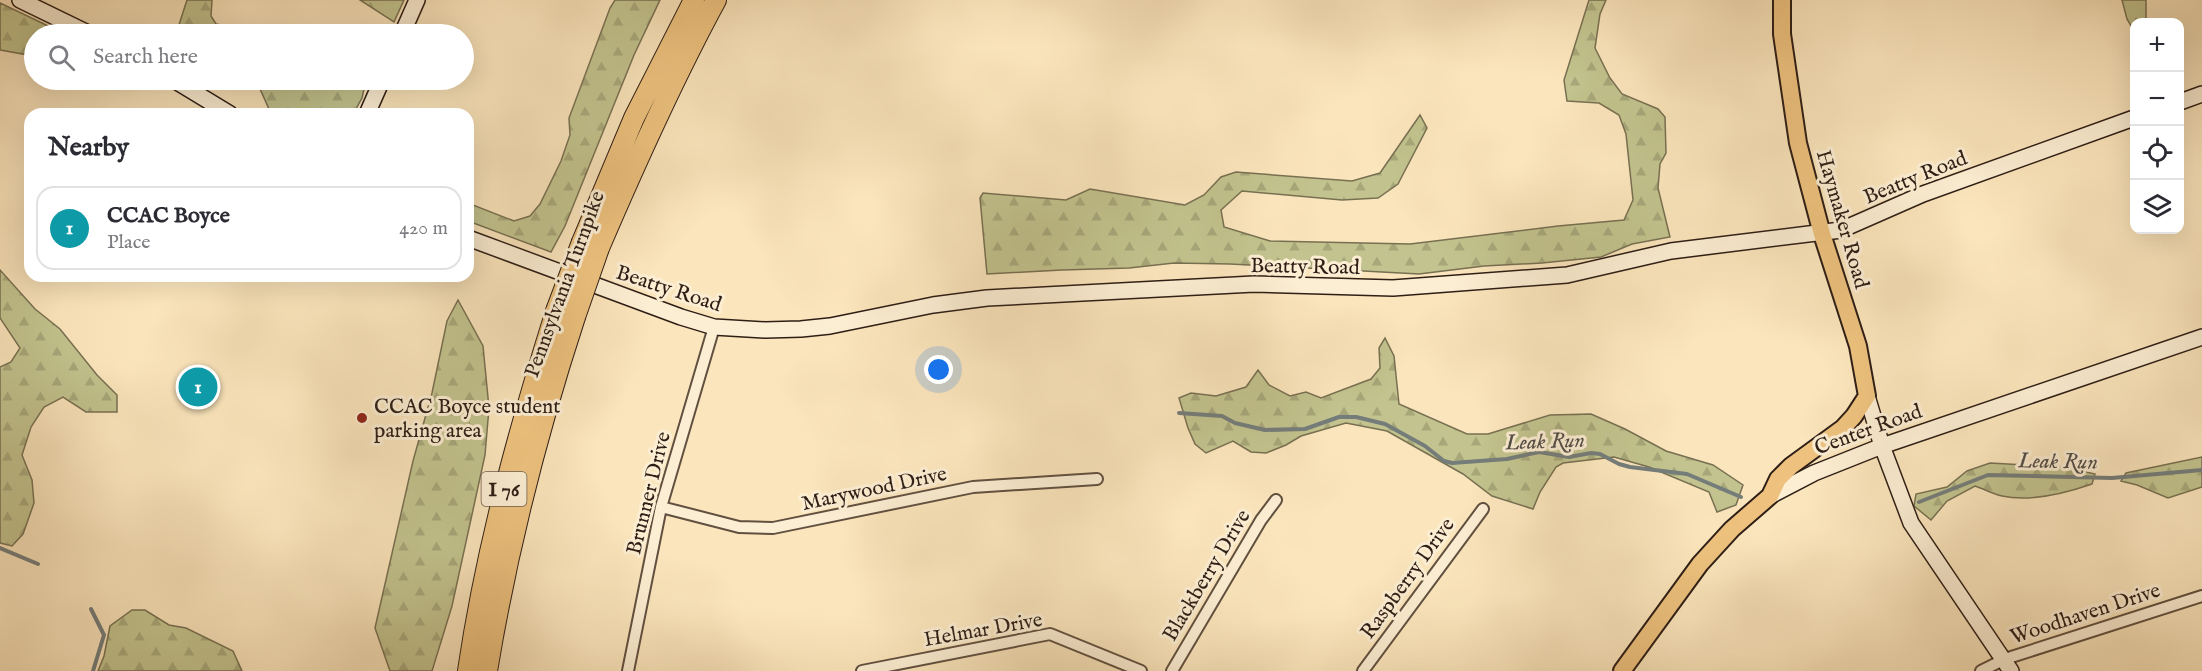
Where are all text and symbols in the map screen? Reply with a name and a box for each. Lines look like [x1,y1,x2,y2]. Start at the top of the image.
map controls [2130,18,2184,234]
button: + [2130,18,2184,72]
search box [24,24,474,90]
icon: search [45,41,78,74]
text: Search here [93,43,198,71]
button: − [2130,72,2184,126]
button: locate [2130,126,2184,180]
text: Nearby [48,131,129,164]
street label: Beatty Road [1860,145,1972,211]
street label: Haymaker Road [1809,147,1874,293]
button: layers [2130,180,2184,234]
street label: Pennsylvania Turnpike [519,187,612,381]
text: CCAC Boyce [107,202,230,230]
text: 1 [66,216,73,241]
text: 420 m [399,216,448,241]
text: Place [107,230,150,255]
street label: Beatty Road [1250,253,1361,282]
street label: Beatty Road [612,260,725,319]
your location [924,355,953,384]
pin: 1 [178,364,218,410]
place label: CCAC Boyce student parking area [374,394,560,445]
street label: Center Road [1811,398,1927,462]
marker: CCAC Boyce student parking area [355,411,369,425]
water label: Leak Run [1504,427,1585,457]
street label: Brunner Drive [621,429,678,558]
water label: Leak Run [2017,447,2098,477]
street label: Marywood Drive [799,461,950,518]
road number: I 76 [482,472,526,506]
street label: Blackberry Drive [1157,505,1257,647]
street label: Raspberry Drive [1355,512,1462,645]
street label: Woodhaven Drive [2007,577,2164,651]
street label: Helmar Drive [922,607,1045,654]

